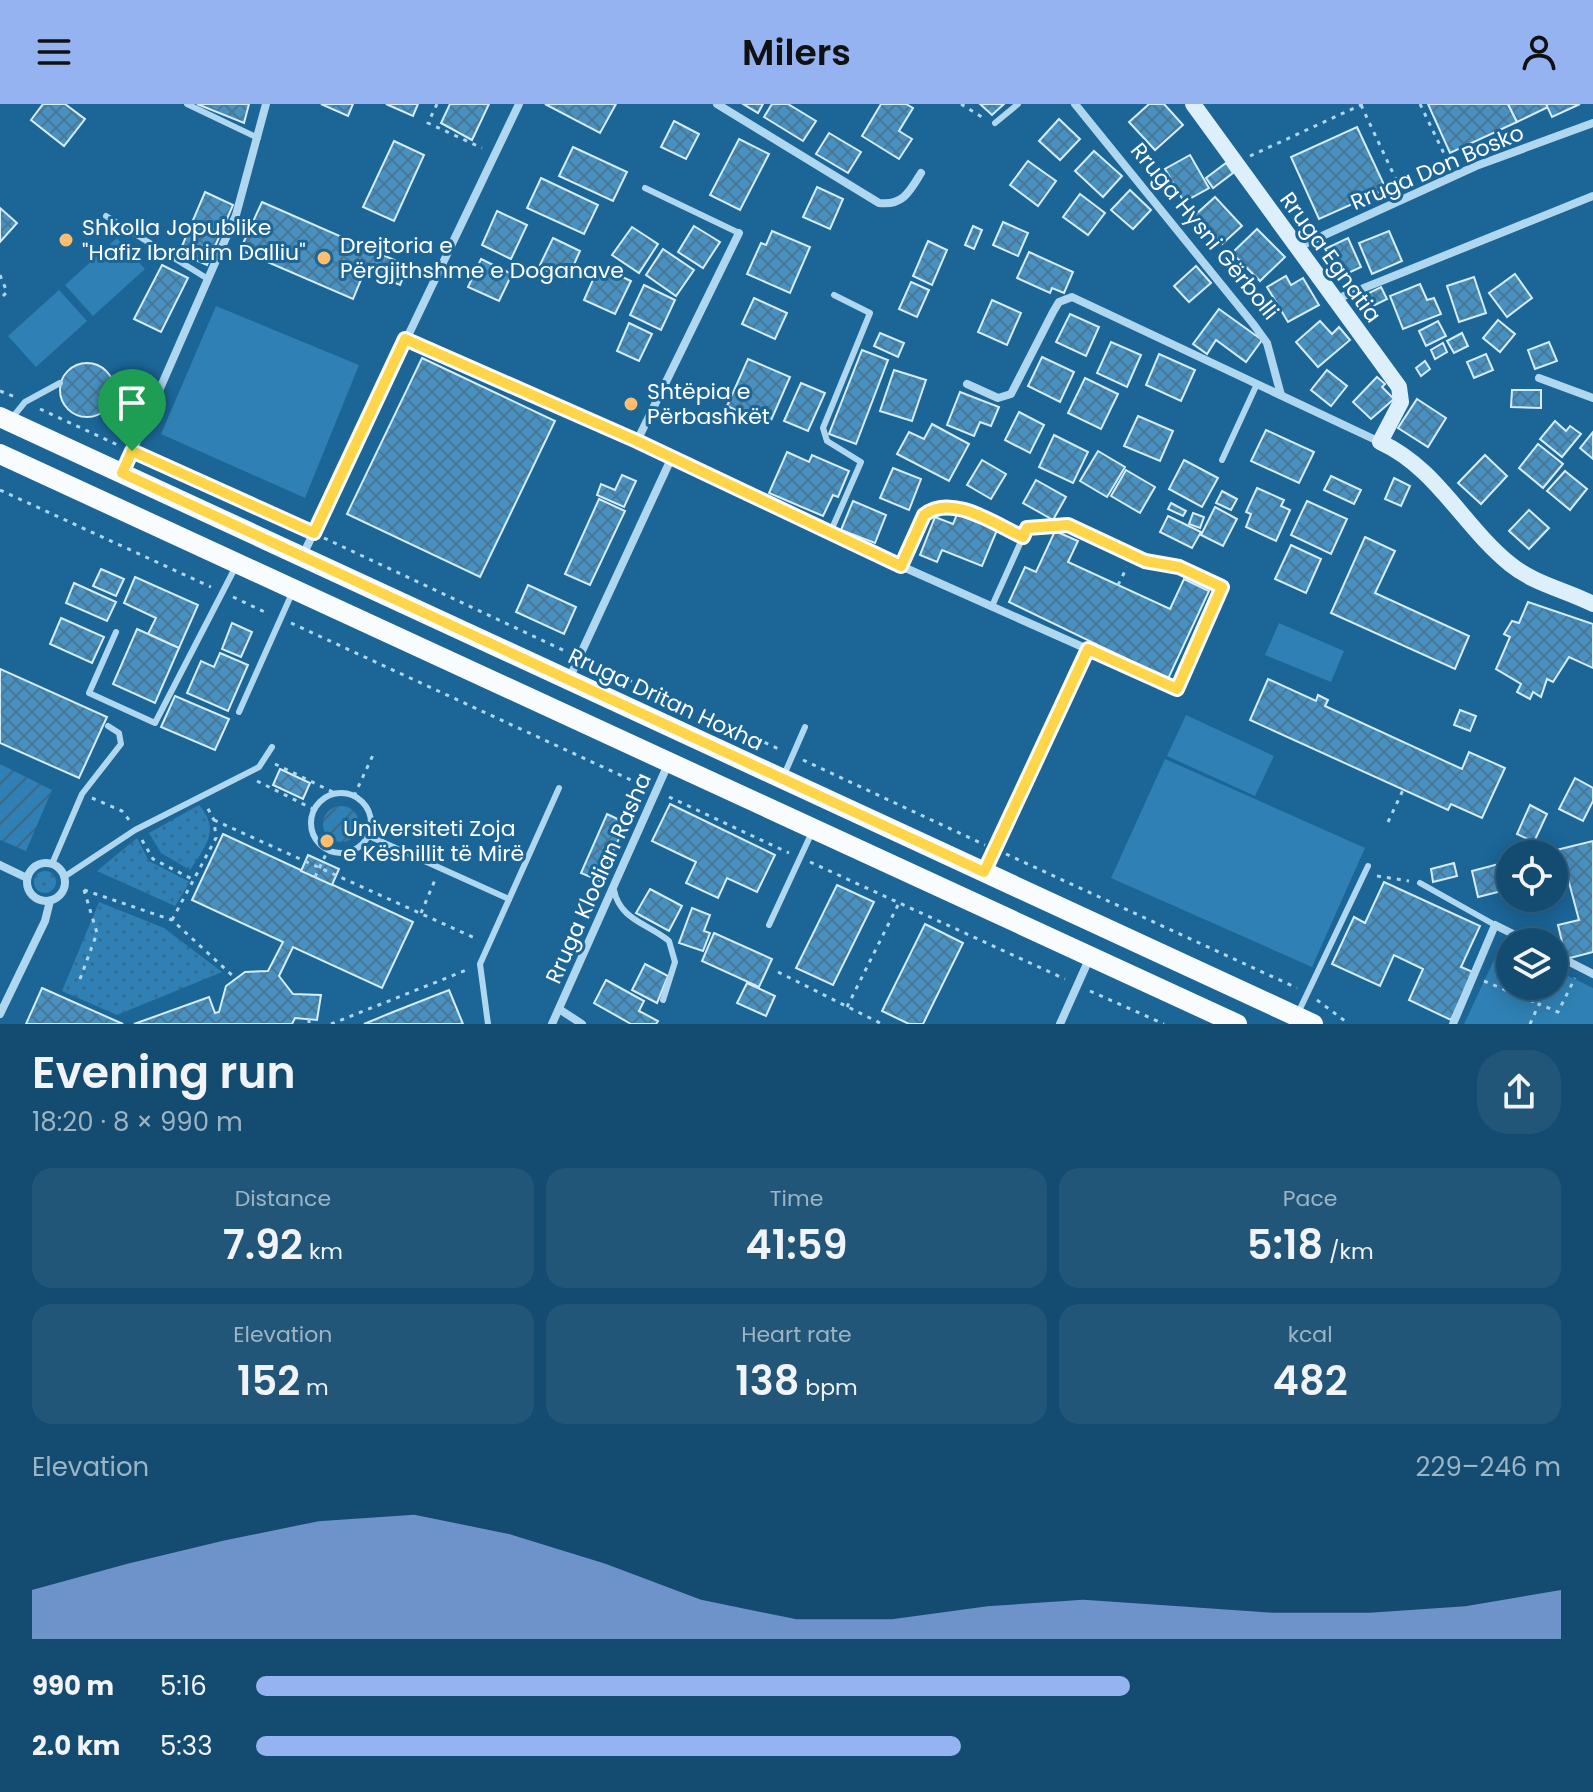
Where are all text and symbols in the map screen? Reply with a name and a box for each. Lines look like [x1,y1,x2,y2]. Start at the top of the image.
text: Milers [742,27,851,78]
icon: menu [32,30,76,74]
icon: person [1517,30,1561,74]
street label: Rruga Don Bosko [1346,117,1529,218]
street label: Rruga Hysni Gërbolli [1123,136,1286,327]
street label: Rruga Egnatia [1273,186,1389,329]
place label: Shkolla Jopublike "Hafiz Ibrahim Dalliu" [82,212,306,268]
place label: Drejtoria e Përgjithshme e Doganave [340,230,624,286]
marker: Shkolla Jopublike "Hafiz Ibrahim Dalliu" [57,231,75,249]
marker: Drejtoria e Përgjithshme e Doganave [315,249,333,267]
pin [98,369,166,451]
place label: Shtëpia e Përbashkët [647,376,770,432]
icon: arrive [110,381,154,425]
marker: Shtëpia e Përbashkët [622,395,640,413]
street label: Rruga Dritan Hoxha [563,641,768,758]
street label: Rruga Klodian Rasha [538,768,659,989]
place label: Universiteti Zoja e Këshillit të Mirë [343,813,524,869]
marker: Universiteti Zoja e Këshillit të Mirë [318,832,336,850]
map controls [1496,840,1568,1000]
button: locate [1496,840,1568,912]
button: layers [1496,928,1568,1000]
text: Evening run [32,1042,296,1103]
button: share [1477,1050,1561,1134]
text: 18:20 · 8 × 990 m [32,1104,243,1140]
text: Distance [235,1183,331,1214]
text: Time [770,1183,823,1214]
text: Pace [1283,1183,1337,1214]
text: 7.92 [223,1217,303,1273]
text: 41:59 [745,1217,848,1273]
text: 5:18 [1247,1217,1323,1273]
text: km [303,1236,343,1267]
text: /km [1323,1236,1374,1267]
text: Elevation [233,1319,332,1350]
text: Heart rate [741,1319,852,1350]
text: kcal [1288,1319,1333,1350]
text: 152 [237,1353,300,1409]
text: 138 [735,1353,799,1409]
text: 482 [1273,1353,1348,1409]
text: m [300,1372,329,1403]
text: bpm [799,1372,858,1403]
text: Elevation [32,1449,149,1485]
text: 229–246 m [1416,1449,1561,1485]
text: 990 m [32,1668,114,1704]
text: 5:16 [160,1668,207,1704]
text: 2.0 km [32,1728,120,1764]
text: 5:33 [160,1728,213,1764]

